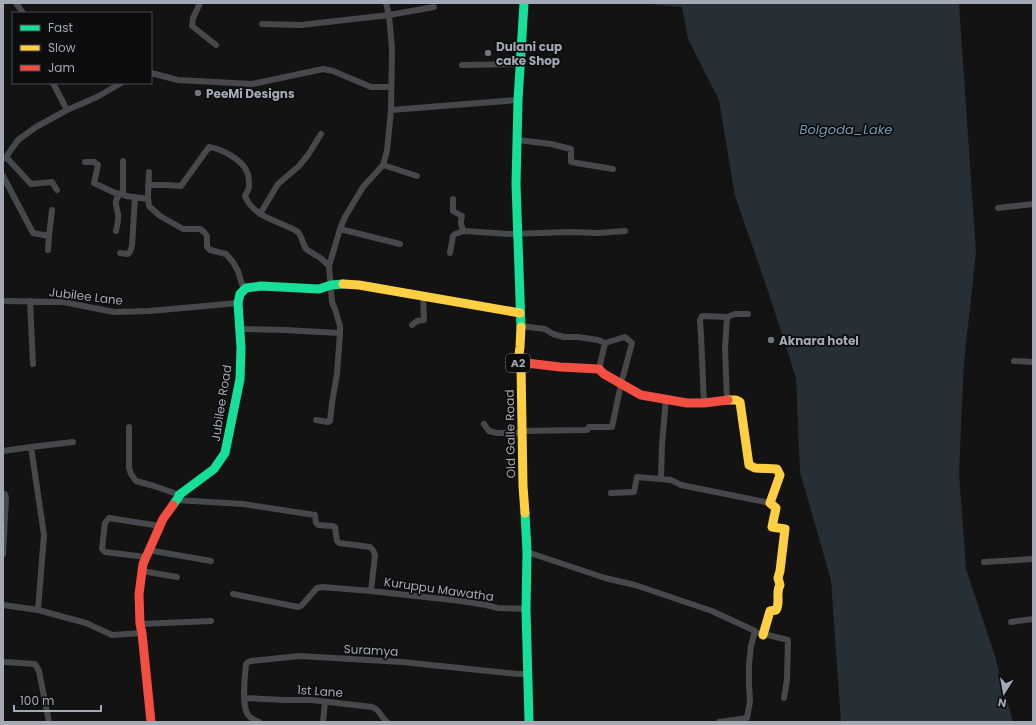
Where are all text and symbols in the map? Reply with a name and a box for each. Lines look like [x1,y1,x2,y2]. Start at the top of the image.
legend [12,12,152,84]
text: Fast [48,19,73,36]
place label: Dulani cup cake Shop [496,38,562,69]
text: Slow [48,39,76,56]
marker: Dulani cup cake Shop [483,48,493,58]
text: Jam [48,59,75,76]
place label: PeeMi Designs [206,85,295,102]
marker: PeeMi Designs [193,88,203,98]
water label: Bolgoda_Lake [800,120,892,139]
street label: Jubilee Lane [48,283,124,309]
place label: Aknara hotel [779,332,859,349]
marker: Aknara hotel [766,335,776,345]
road number: A2 [506,354,530,372]
street label: Jubilee Road [207,363,235,443]
street label: Old Galle Road [501,389,519,479]
street label: Kuruppu Mawatha [383,573,495,605]
street label: Suramya [343,640,399,660]
north arrow [984,673,1024,713]
street label: 1st Lane [296,681,344,701]
scale bar [14,687,101,713]
text: 100 m [20,692,54,709]
text: N [997,694,1008,711]

